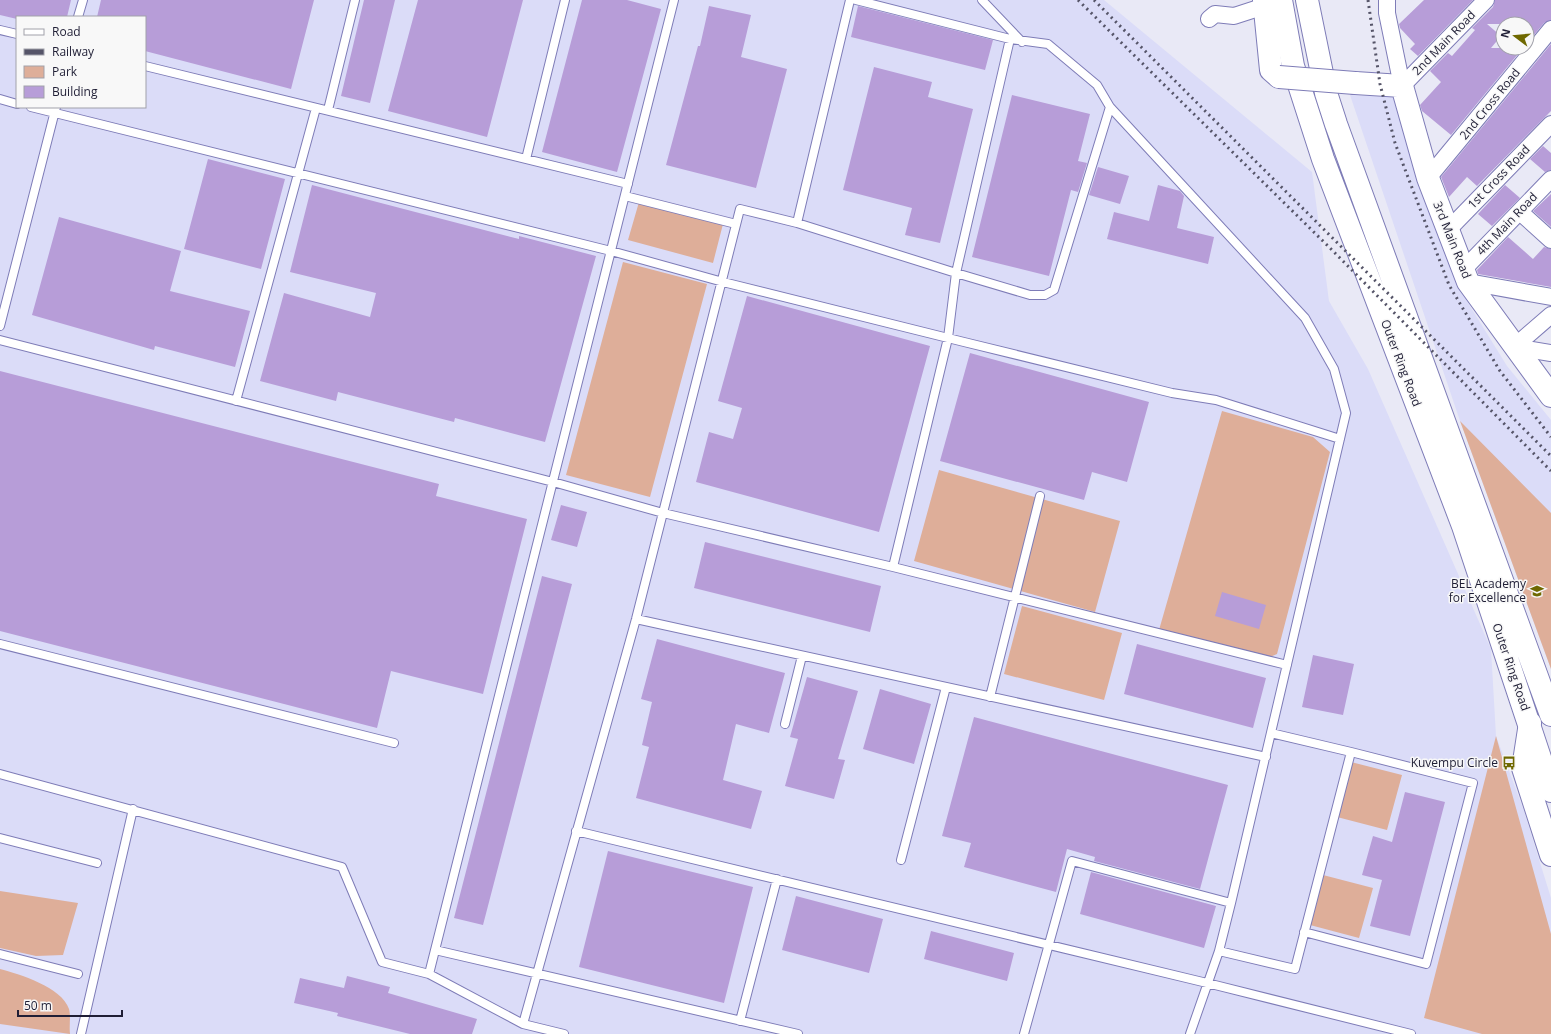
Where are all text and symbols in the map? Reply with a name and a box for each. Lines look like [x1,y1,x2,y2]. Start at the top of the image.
street label: 2nd Main Road [1408,6,1479,79]
legend [16,16,146,108]
north arrow [1495,16,1535,56]
text: Road [52,23,81,40]
text: N [1496,27,1513,39]
text: Railway [52,43,95,60]
text: Park [52,63,78,80]
street label: 2nd Cross Road [1455,64,1524,143]
text: Building [52,83,98,100]
street label: 1st Cross Road [1464,141,1534,212]
street label: 4th Main Road [1472,189,1541,259]
street label: 3rd Main Road [1429,199,1476,281]
street label: Outer Ring Road [1377,317,1426,409]
place label: BEL Academy for Excellence [1449,575,1527,606]
school or university icon: BEL Academy for Excellence [1529,583,1545,599]
street label: Outer Ring Road [1488,621,1534,713]
place label: Kuvempu Circle [1411,754,1498,771]
bus stop icon: Kuvempu Circle [1501,755,1517,771]
scale bar [18,992,122,1018]
text: 50 m [24,997,52,1014]

